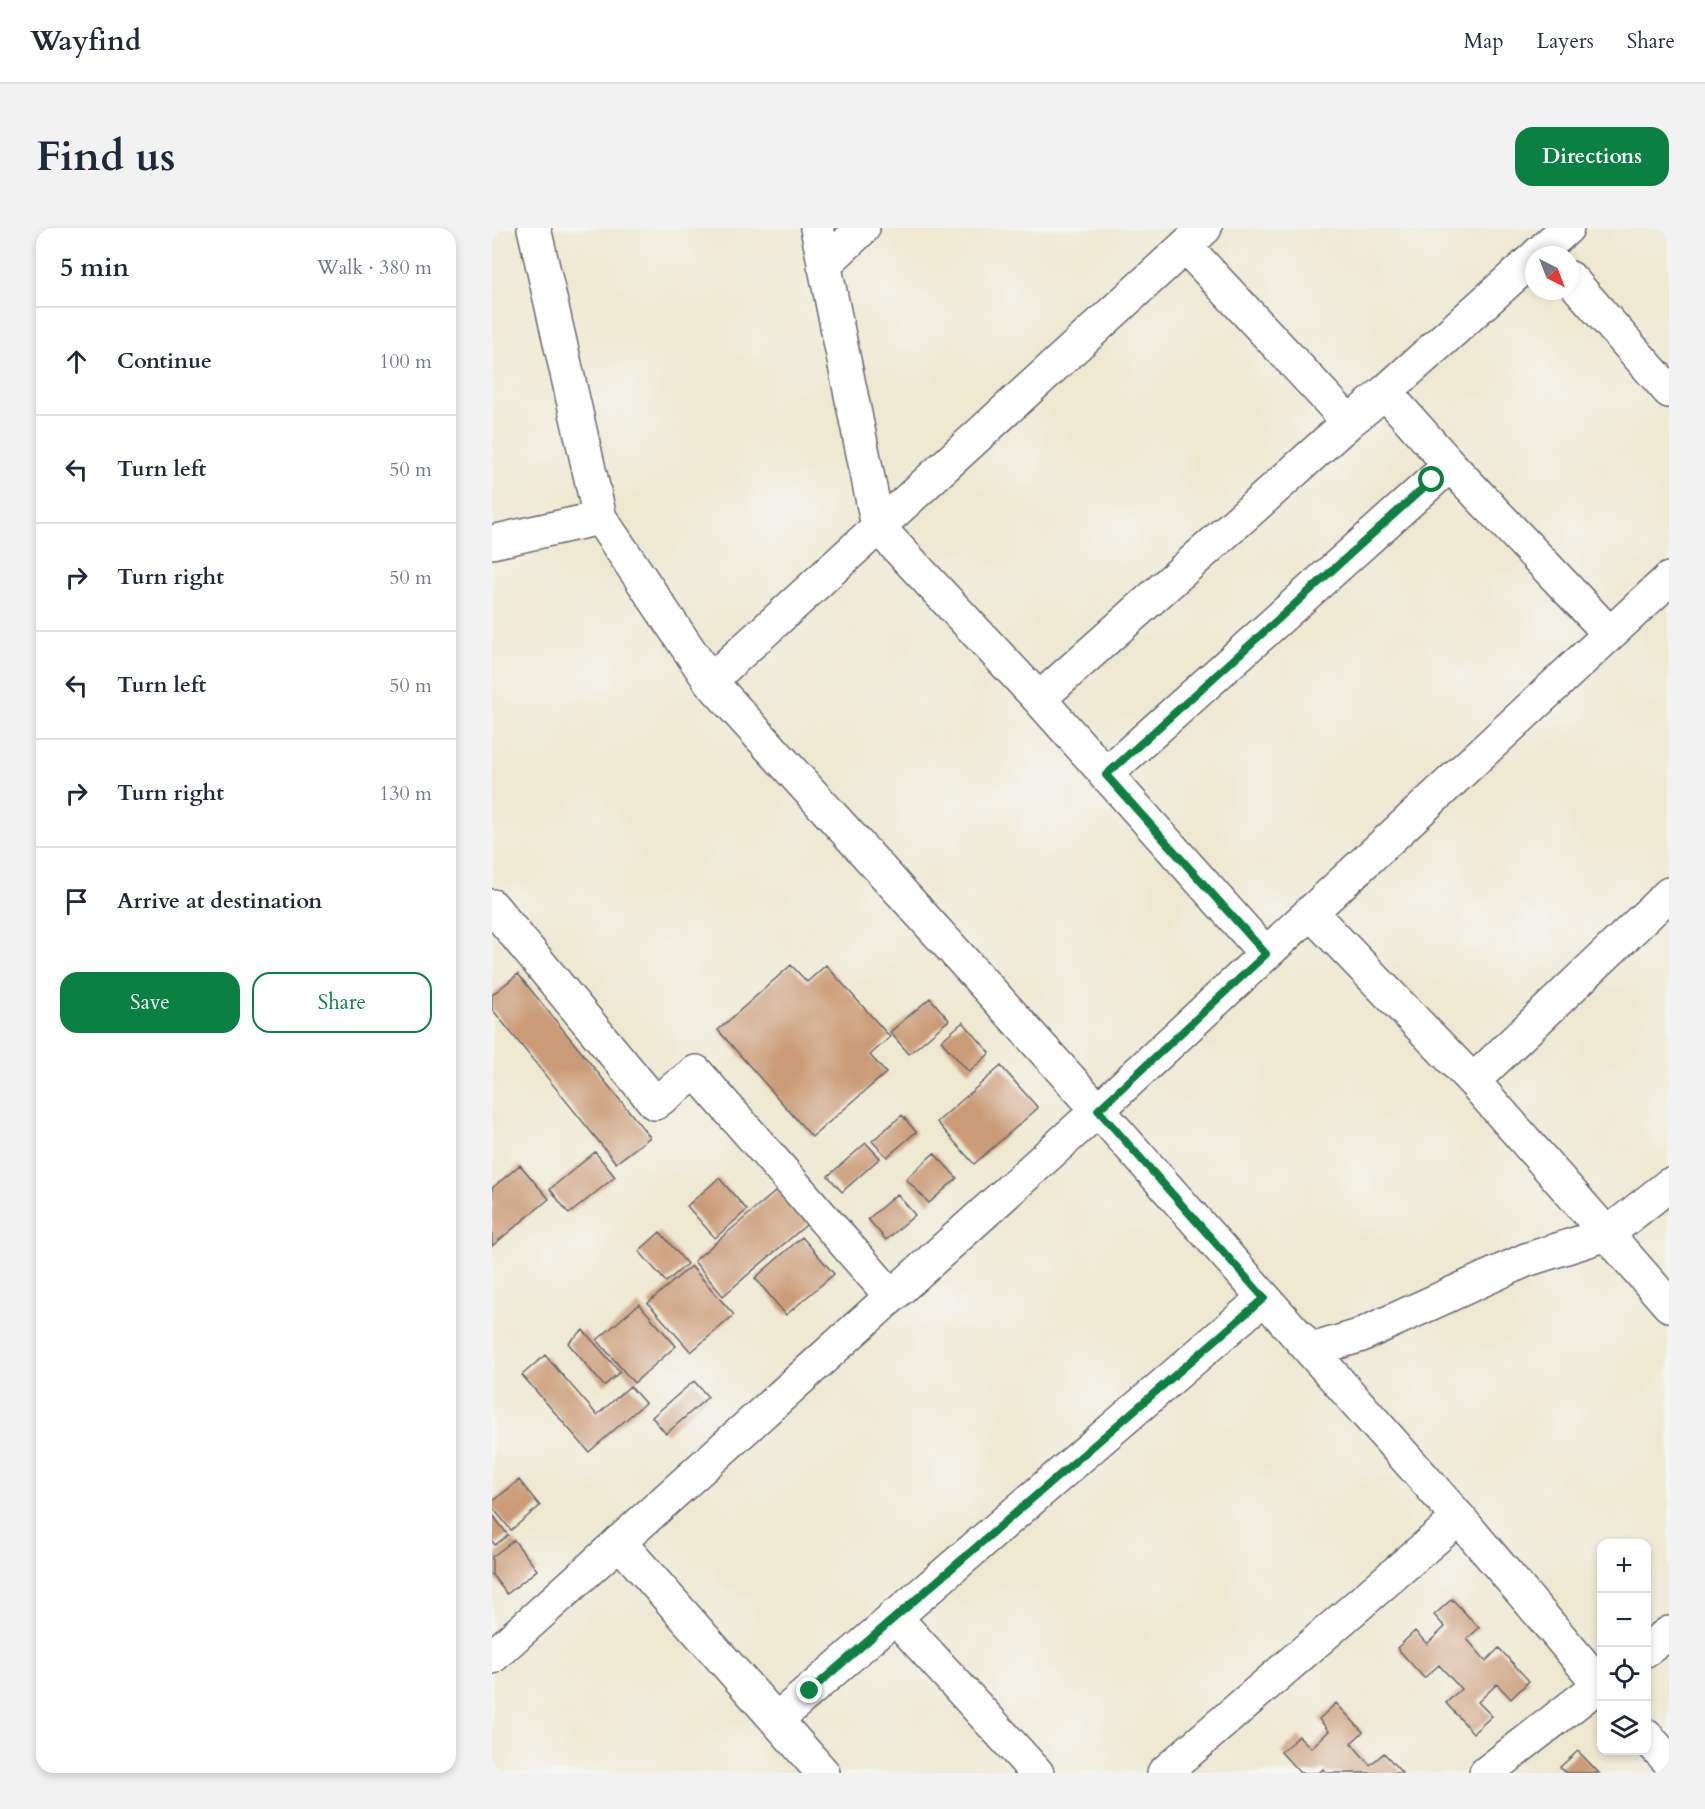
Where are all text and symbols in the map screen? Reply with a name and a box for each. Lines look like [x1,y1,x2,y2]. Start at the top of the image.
text: Wayfind [30,22,141,60]
text: Map [1464,27,1504,56]
text: Layers [1537,27,1594,56]
text: Share [1627,27,1675,56]
button: Directions [1515,127,1669,186]
text: Find us [36,128,176,185]
north arrow [1525,246,1579,300]
text: 5 min [60,250,129,285]
text: Walk · 380 m [317,254,432,281]
icon: ahead [60,345,93,378]
text: Continue [117,346,212,376]
text: 100 m [379,348,432,375]
icon: left [60,453,93,486]
text: Turn left [117,454,206,484]
text: 50 m [389,456,432,483]
route start [1418,466,1444,492]
icon: right [60,561,93,594]
text: Turn right [117,562,224,592]
text: 50 m [389,564,432,591]
icon: left [60,669,93,702]
text: Turn left [117,670,206,700]
text: 50 m [389,672,432,699]
icon: right [60,777,93,810]
text: Turn right [117,778,224,808]
text: 130 m [379,780,432,807]
icon: arrive [60,885,93,918]
text: Arrive at destination [117,886,322,916]
button: Save [60,972,240,1033]
button: Share [252,972,432,1033]
map controls [1597,1539,1651,1755]
button: + [1597,1539,1651,1593]
button: − [1597,1593,1651,1647]
button: locate [1597,1647,1651,1701]
route end [796,1677,822,1703]
button: layers [1597,1701,1651,1755]

